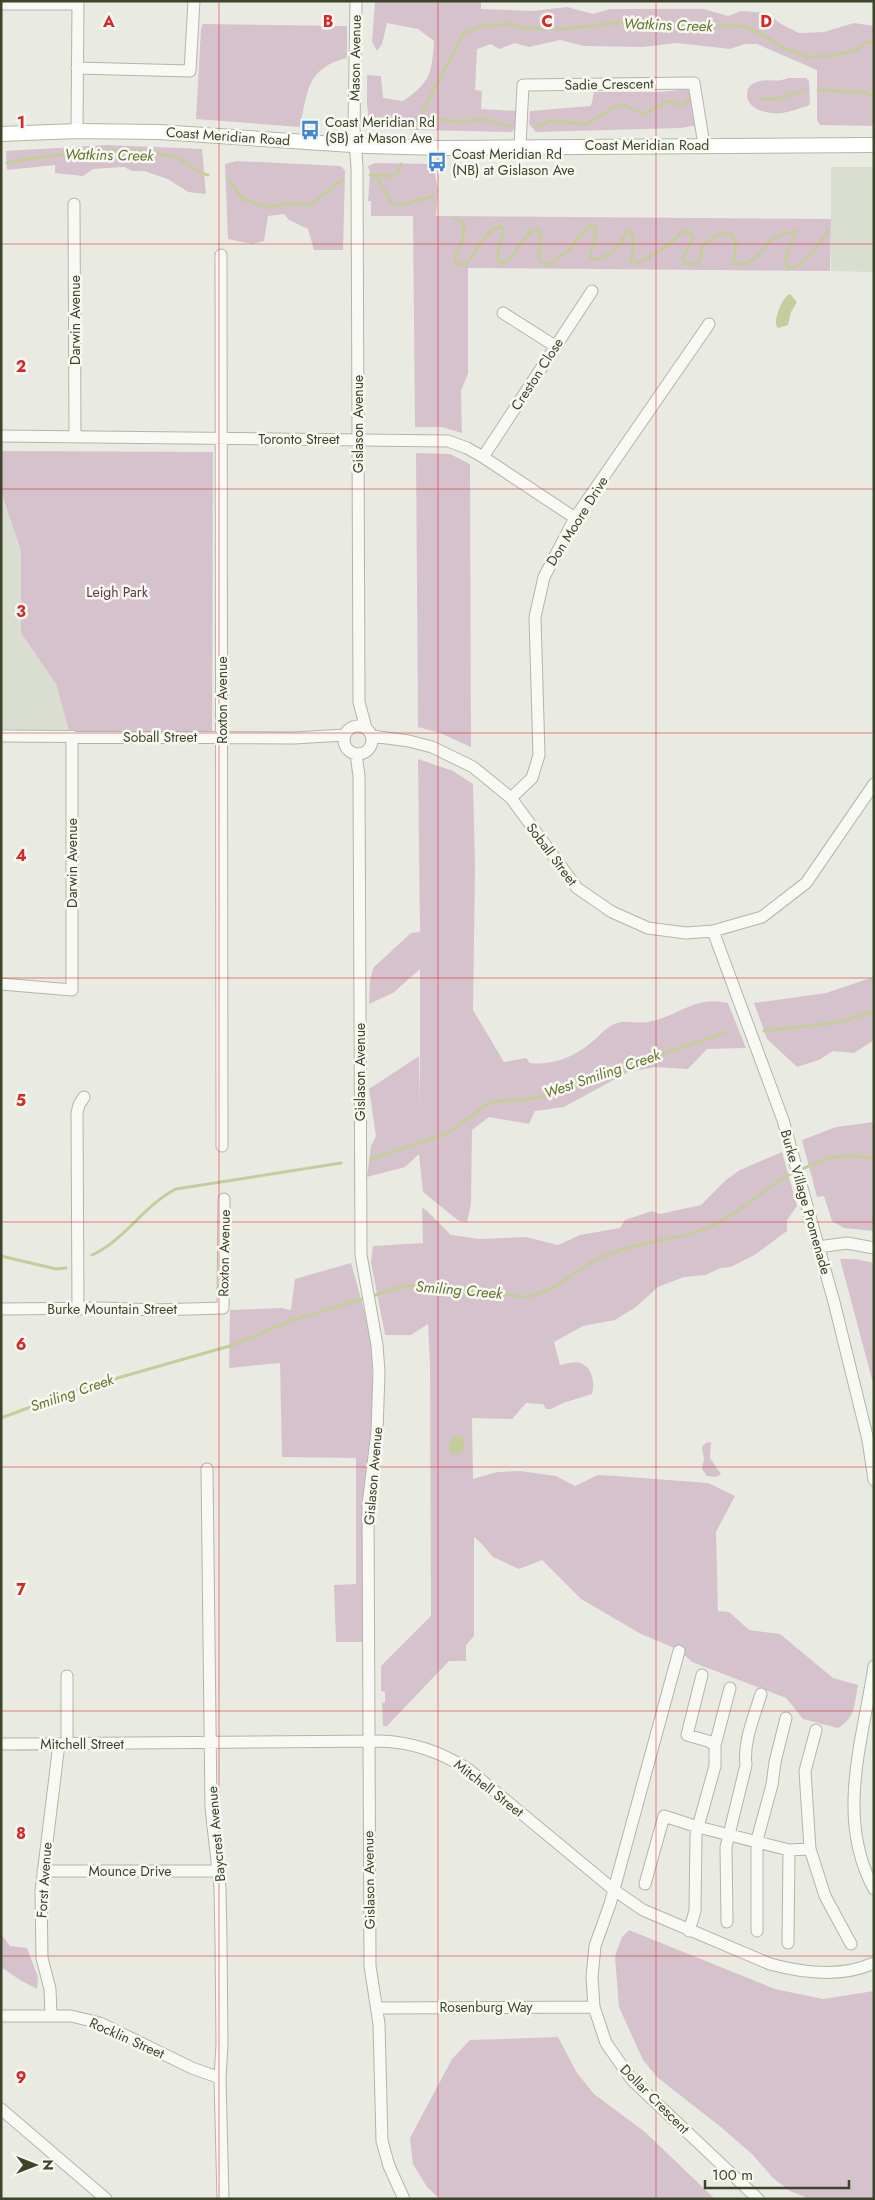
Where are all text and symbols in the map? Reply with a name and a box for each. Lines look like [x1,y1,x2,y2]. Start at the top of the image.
text: A [102,10,115,33]
text: B [323,10,333,33]
text: C [541,10,553,33]
text: D [760,10,772,33]
water label: Watkins Creek [623,12,713,38]
street label: Mason Avenue [344,15,366,101]
street label: Sadie Crescent [564,73,654,95]
text: 1 [17,111,25,134]
place label: Coast Meridian Rd (SB) at Mason Ave [325,112,435,148]
bus stop icon: Coast Meridian Rd (SB) at Mason Ave [299,119,321,141]
street label: Coast Meridian Road [165,122,291,150]
street label: Coast Meridian Road [585,135,709,155]
water label: Watkins Creek [64,143,154,167]
place label: Coast Meridian Rd (NB) at Gislason Ave [452,144,574,180]
bus stop icon: Coast Meridian Rd (NB) at Gislason Ave [426,151,448,173]
street label: Darwin Avenue [65,275,85,365]
street label: Creston Close [506,334,568,414]
text: 2 [16,355,26,378]
street label: Gislason Avenue [348,375,368,473]
street label: Toronto Street [259,429,340,449]
street label: Don Moore Drive [541,472,613,570]
park label: Leigh Park [86,582,149,602]
text: 3 [16,600,26,623]
street label: Roxton Avenue [212,656,232,744]
street label: Soball Street [123,727,198,747]
street label: Darwin Avenue [62,818,82,908]
street label: Soball Street [522,818,583,890]
text: 4 [15,844,27,867]
street label: Gislason Avenue [350,1023,370,1121]
water label: West Smiling Creek [541,1044,664,1104]
text: 5 [16,1089,26,1112]
street label: Burke Village Promenade [776,1127,836,1277]
street label: Roxton Avenue [213,1209,235,1297]
water label: Smiling Creek [415,1275,504,1305]
street label: Burke Mountain Street [47,1299,177,1319]
text: 6 [16,1333,26,1356]
water label: Smiling Creek [27,1368,117,1418]
street label: Gislason Avenue [359,1426,387,1526]
text: 7 [16,1578,26,1601]
street label: Mitchell Street [40,1734,124,1754]
street label: Mitchell Street [450,1754,529,1822]
street label: Baycrest Avenue [202,1785,230,1883]
text: 8 [16,1822,26,1845]
street label: Gislason Avenue [358,1831,380,1929]
street label: Forst Avenue [31,1841,57,1919]
street label: Mounce Drive [89,1861,171,1881]
street label: Rosenburg Way [439,1997,533,2017]
street label: Rocklin Street [86,2013,168,2064]
street label: Dollar Crescent [616,2060,695,2139]
text: 9 [16,2066,26,2089]
north arrow [10,2140,60,2190]
scale bar [705,2158,849,2190]
text: N [38,2159,58,2171]
text: 100 m [712,2164,753,2186]

